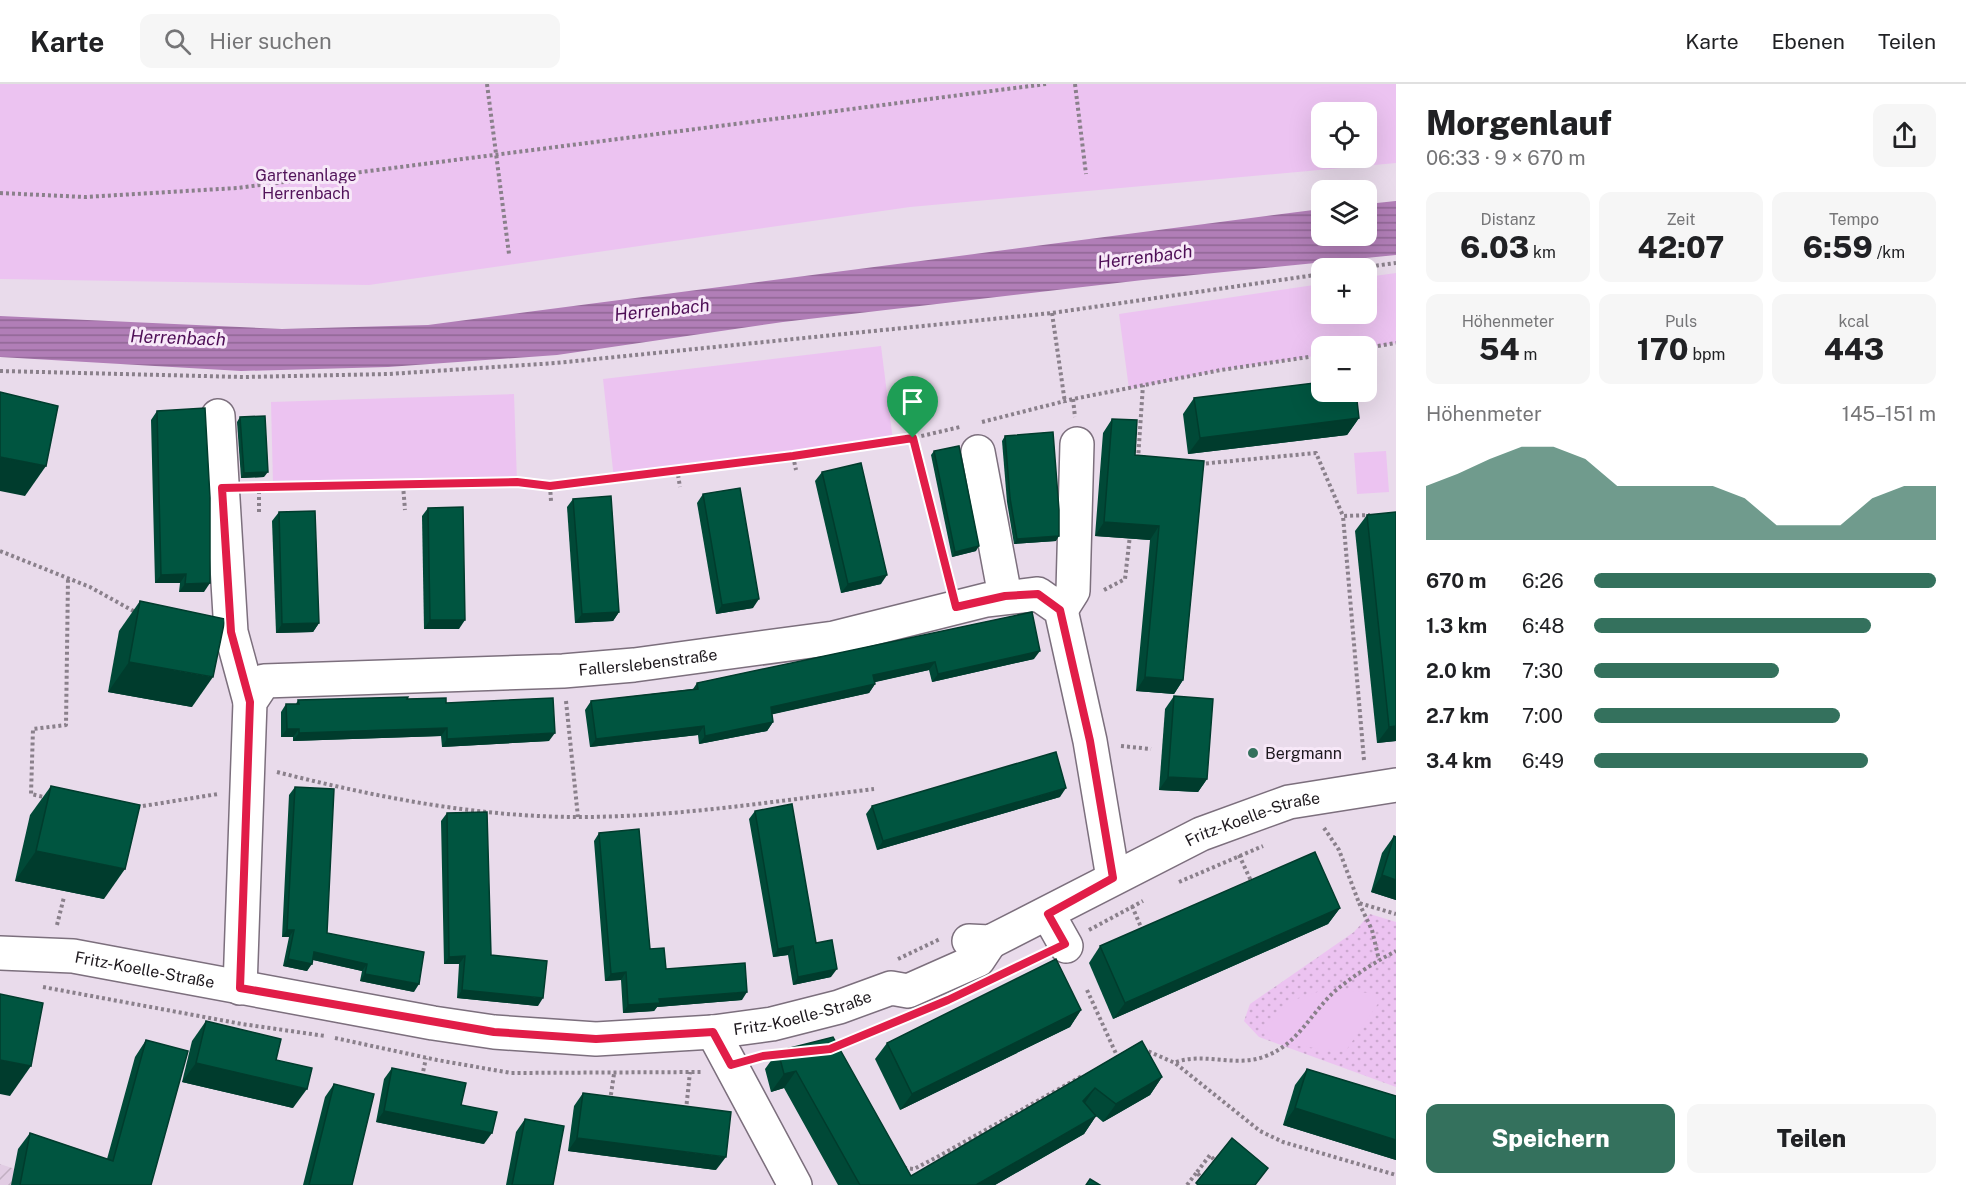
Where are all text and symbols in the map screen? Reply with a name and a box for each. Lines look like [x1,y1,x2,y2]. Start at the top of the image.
search box [140,14,560,68]
text: Karte [30,25,104,58]
icon: search [161,25,194,58]
text: Hier suchen [209,28,332,54]
text: Karte [1685,29,1739,54]
text: Ebenen [1772,29,1845,54]
text: Teilen [1878,29,1936,54]
map controls [1311,102,1377,402]
button: locate [1311,102,1377,168]
text: Morgenlauf [1426,104,1612,142]
button: share [1873,104,1936,167]
text: 06:33 · 9 × 670 m [1426,146,1585,170]
park label: Gartenanlage Herrenbach [255,166,357,203]
button: layers [1311,180,1377,246]
text: Distanz [1481,210,1535,229]
text: Zeit [1666,210,1696,229]
text: Tempo [1829,210,1879,229]
text: 6.03 [1460,229,1529,265]
text: 42:07 [1638,229,1724,265]
text: 6:59 [1803,229,1873,265]
water label: Herrenbach [1096,240,1194,273]
text: km [1529,243,1556,262]
text: /km [1873,243,1905,262]
button: + [1311,258,1377,324]
water label: Herrenbach [613,294,711,325]
text: Höhenmeter [1462,312,1554,331]
text: Puls [1665,312,1697,331]
text: kcal [1839,312,1869,331]
water label: Herrenbach [130,325,226,350]
text: 54 [1479,331,1520,367]
text: 170 [1637,331,1689,367]
text: 443 [1824,331,1884,367]
button: − [1311,336,1377,402]
text: m [1520,345,1537,364]
text: bpm [1689,345,1725,364]
pin [887,376,938,438]
icon: arrive [896,385,929,418]
text: Höhenmeter [1426,402,1542,426]
text: 145–151 m [1842,402,1936,426]
text: 670 m [1426,569,1487,593]
text: 6:26 [1522,569,1564,593]
text: 1.3 km [1426,614,1487,638]
text: 6:48 [1522,614,1564,638]
street label: Fallerslebenstraße [578,645,718,680]
text: 2.0 km [1426,659,1491,683]
text: 7:30 [1522,659,1563,683]
text: 2.7 km [1426,704,1489,728]
text: 7:00 [1522,704,1563,728]
place label: Bergmann [1265,744,1342,763]
marker: Bergmann [1246,746,1260,760]
text: 3.4 km [1426,749,1492,773]
text: 6:49 [1522,749,1564,773]
street label: Fritz-Koelle-Straße [1182,788,1321,851]
street label: Fritz-Koelle-Straße [73,948,216,992]
street label: Fritz-Koelle-Straße [732,987,874,1039]
button: Speichern [1426,1104,1675,1173]
button: Teilen [1687,1104,1936,1173]

